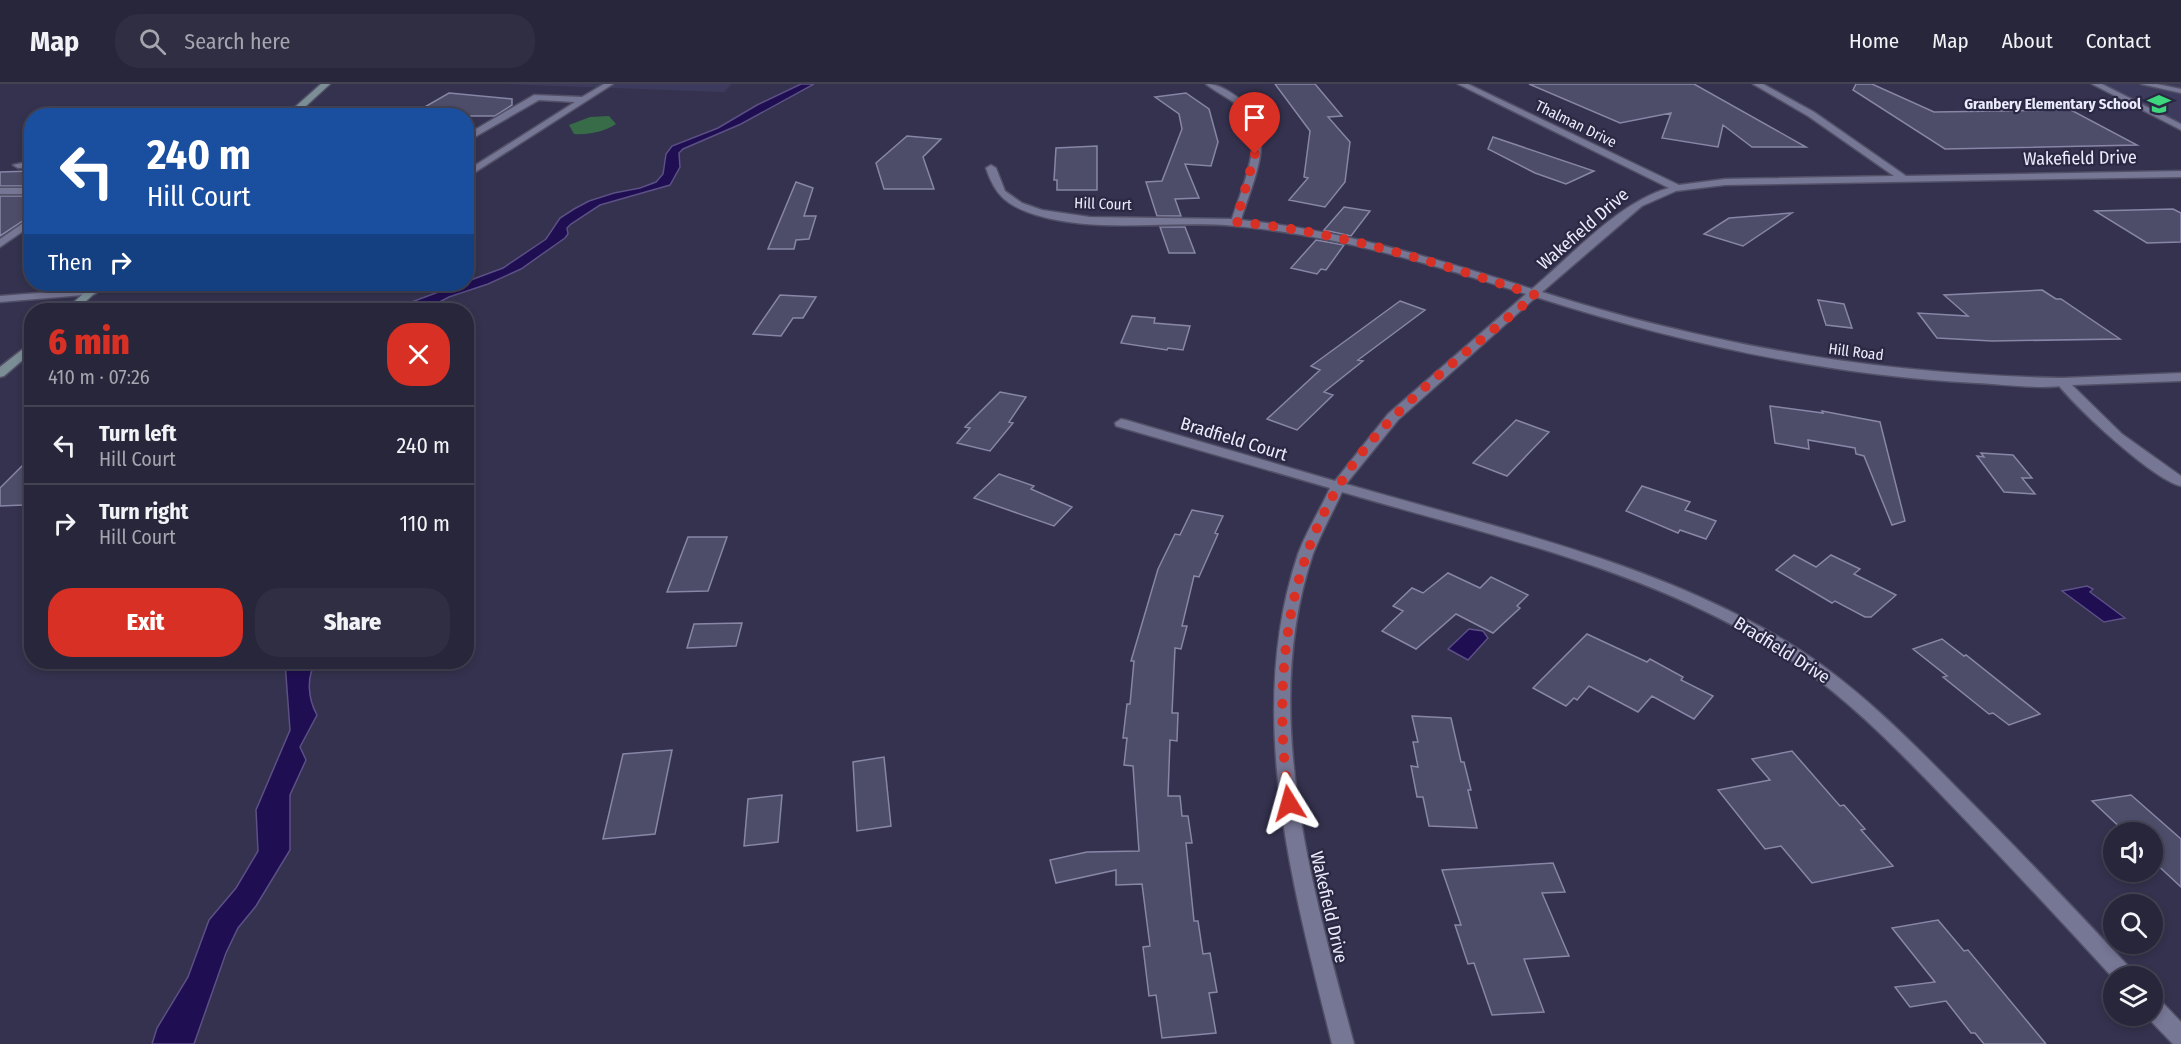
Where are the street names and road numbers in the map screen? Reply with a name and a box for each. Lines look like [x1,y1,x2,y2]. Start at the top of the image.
street label: Thalman Drive [1532,97,1620,151]
street label: Wakefield Drive [2023,146,2137,170]
street label: Wakefield Drive [1533,183,1633,275]
street label: Hill Court [1074,194,1132,214]
street label: Hill Road [1827,340,1885,364]
street label: Bradfield Court [1178,412,1290,466]
street label: Bradfield Drive [1730,612,1834,688]
street label: Wakefield Drive [1305,849,1353,965]

